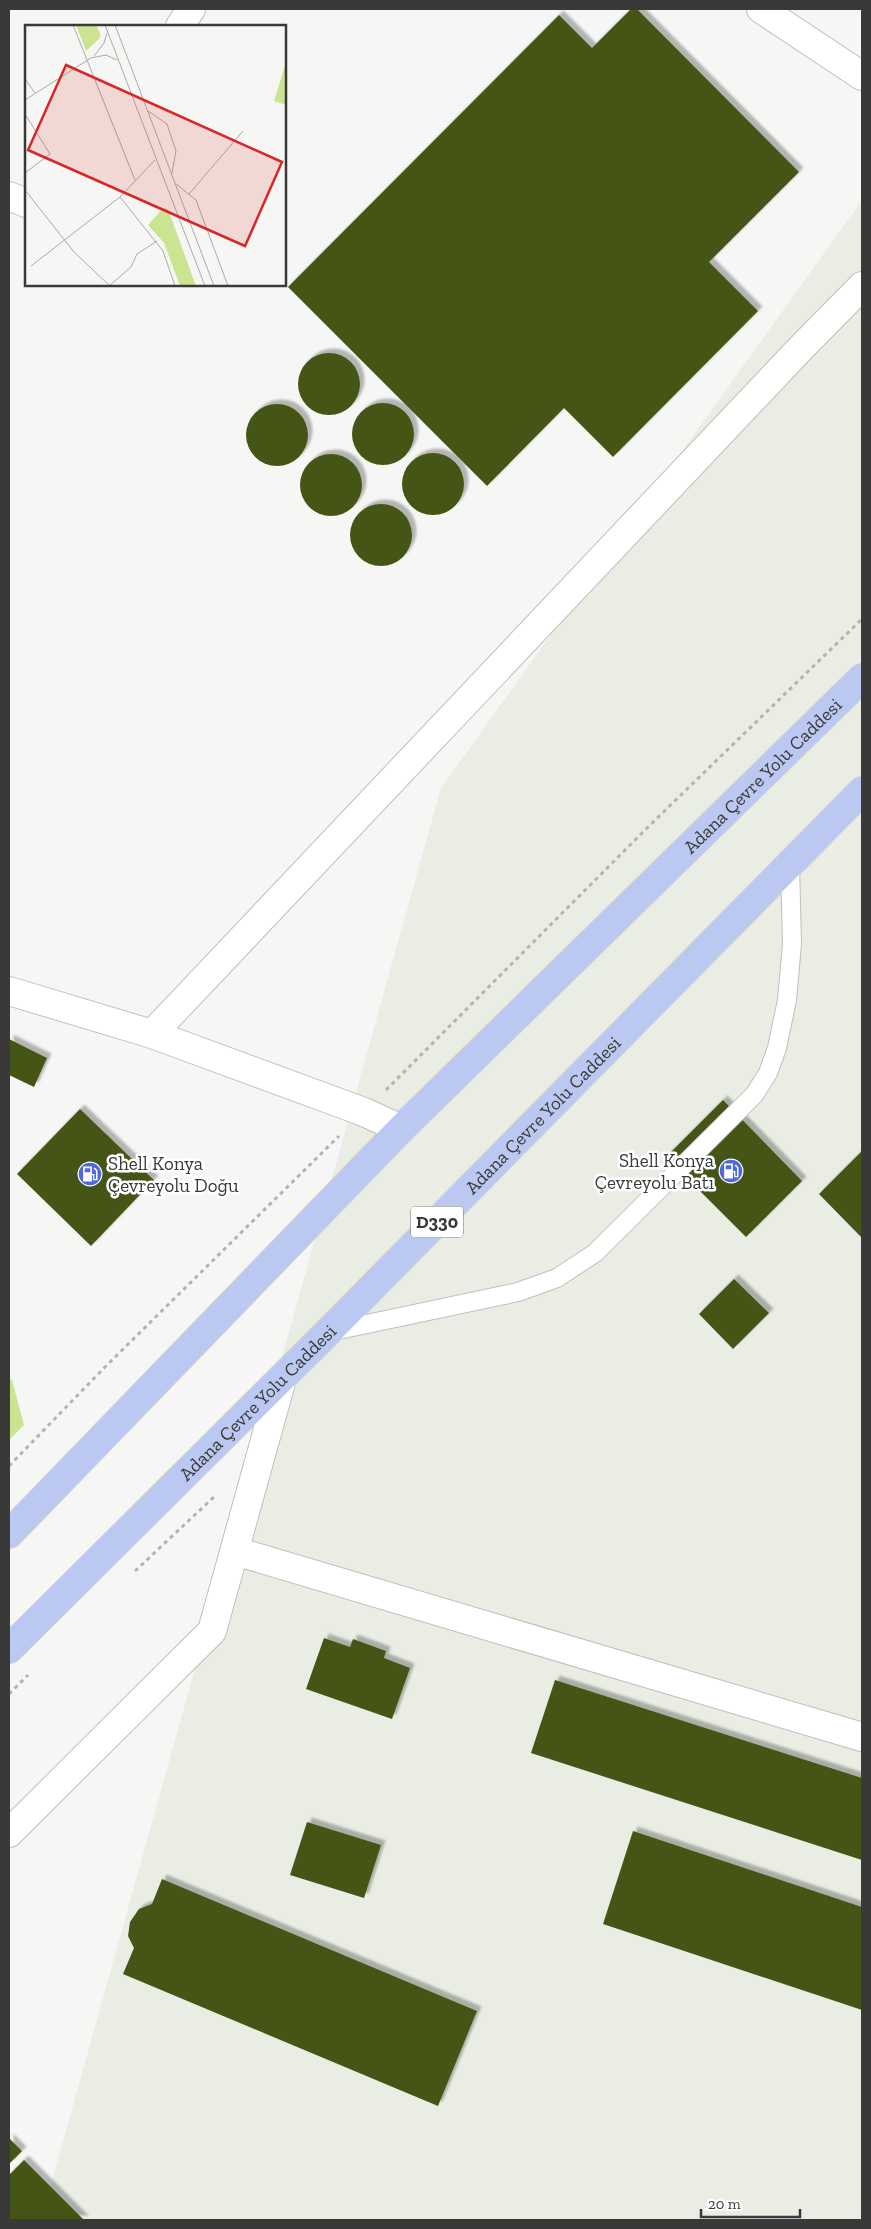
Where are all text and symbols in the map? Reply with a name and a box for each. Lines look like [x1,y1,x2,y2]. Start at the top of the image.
inset map [25,25,286,286]
street label: Adana Çevre Yolu Caddesi [678,693,846,858]
street label: Adana Çevre Yolu Caddesi [460,1031,625,1198]
place label: Shell Konya Çevreyolu Batı [595,1149,714,1194]
place label: Shell Konya Çevreyolu Doğu [108,1152,239,1197]
fuel station icon: Shell Konya Çevreyolu Batı [718,1158,744,1184]
fuel station icon: Shell Konya Çevreyolu Doğu [77,1161,103,1187]
road number: D330 [411,1206,463,1238]
street label: Adana Çevre Yolu Caddesi [174,1319,341,1485]
scale bar [701,2186,800,2218]
text: 20 m [708,2195,741,2213]

